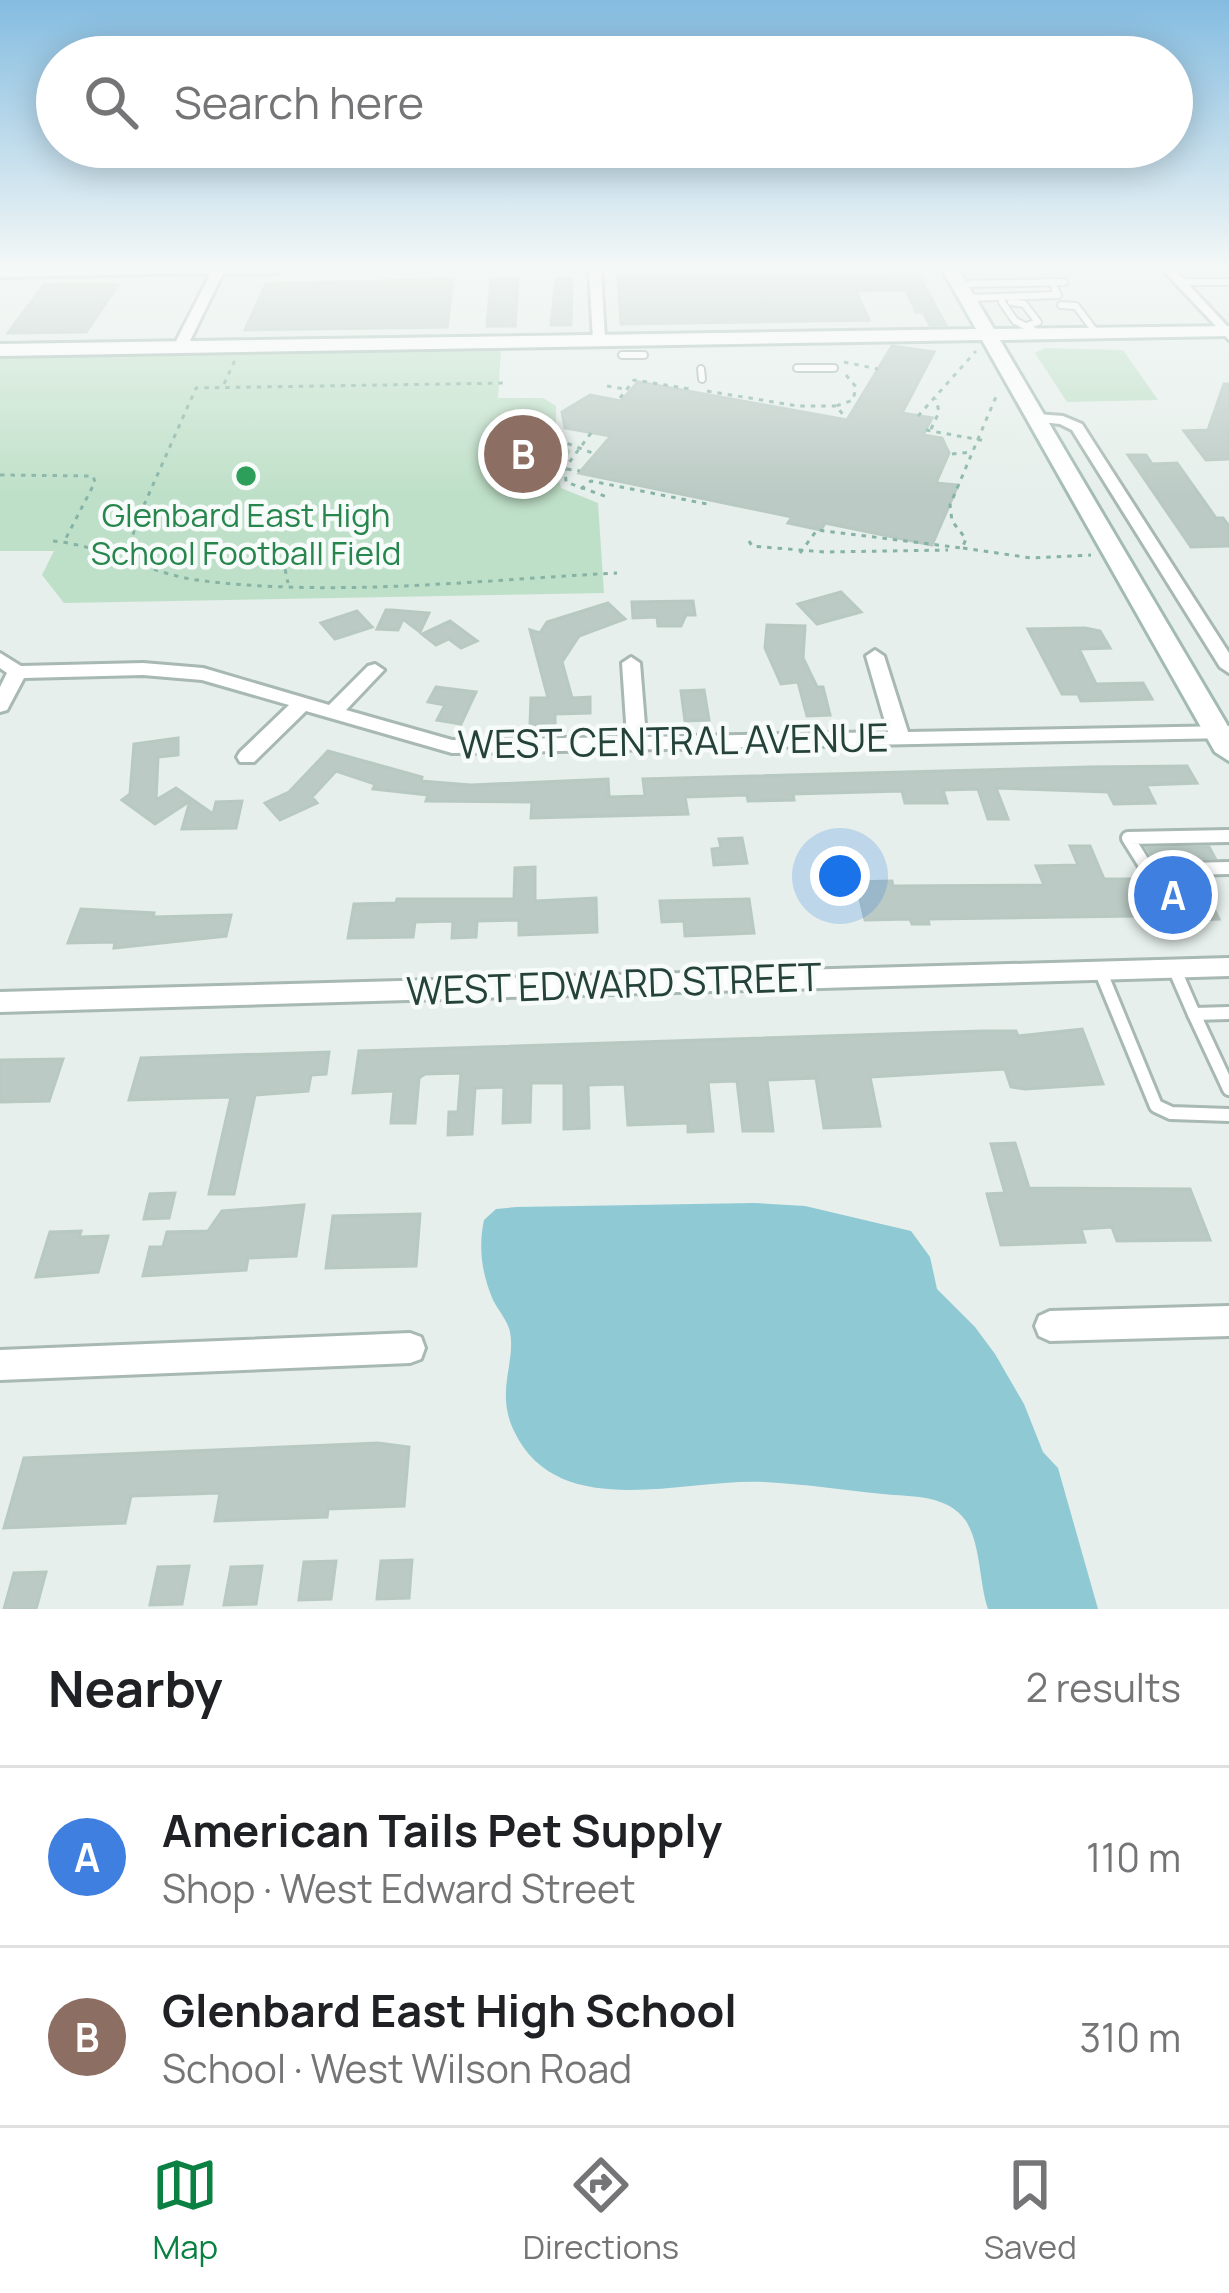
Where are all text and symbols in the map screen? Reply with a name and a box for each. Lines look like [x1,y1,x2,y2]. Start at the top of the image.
search box [36,36,1193,168]
icon: search [78,69,144,135]
text: Search here [174,71,424,133]
pin: B [484,409,562,499]
marker: Glenbard East High School Football Field [233,463,259,489]
place label: Glenbard East High School Football Field [91,492,401,575]
street label: WEST CENTRAL AVENUE [457,709,889,771]
your location [810,846,870,906]
pin: A [1134,850,1212,940]
street label: WEST EDWARD STREET [405,949,823,1017]
text: Nearby [48,1653,223,1722]
text: 2 results [1026,1660,1181,1714]
text: American Tails Pet Supply [162,1799,722,1861]
text: A [74,1830,100,1884]
text: 110 m [1086,1830,1181,1884]
text: Shop · West Edward Street [162,1861,636,1915]
text: Glenbard East High School [162,1979,737,2041]
text: B [75,2010,99,2064]
text: 310 m [1080,2010,1181,2064]
text: School · West Wilson Road [162,2041,632,2095]
tab: Map [152,2152,218,2269]
tab: Directions [523,2152,679,2269]
tab: Saved [984,2152,1077,2269]

